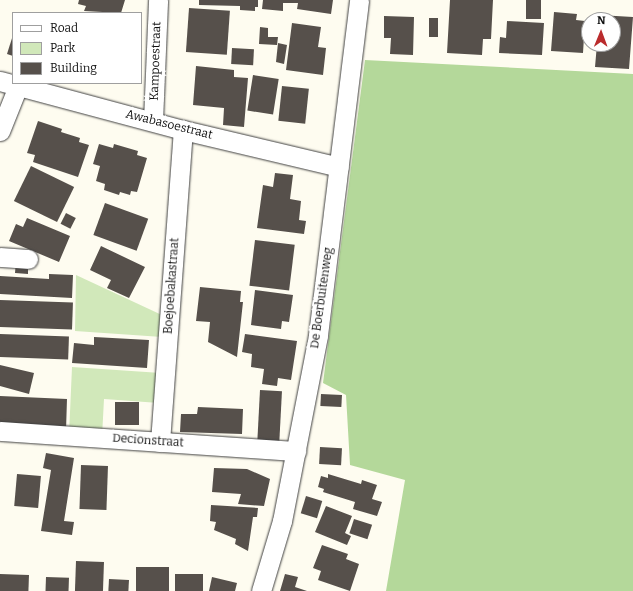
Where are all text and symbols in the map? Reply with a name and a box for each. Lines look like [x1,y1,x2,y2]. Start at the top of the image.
legend [12,12,142,84]
north arrow [581,12,621,52]
text: N [597,14,606,27]
text: Road [50,21,78,35]
street label: Kampoestraat [147,21,165,101]
text: Park [50,41,75,55]
text: Building [50,61,97,75]
street label: Awabasoestraat [124,107,214,143]
street label: Boejoebakastraat [161,237,183,335]
street label: De Boerbuitenweg [308,246,336,350]
street label: Decionstraat [112,431,184,451]

